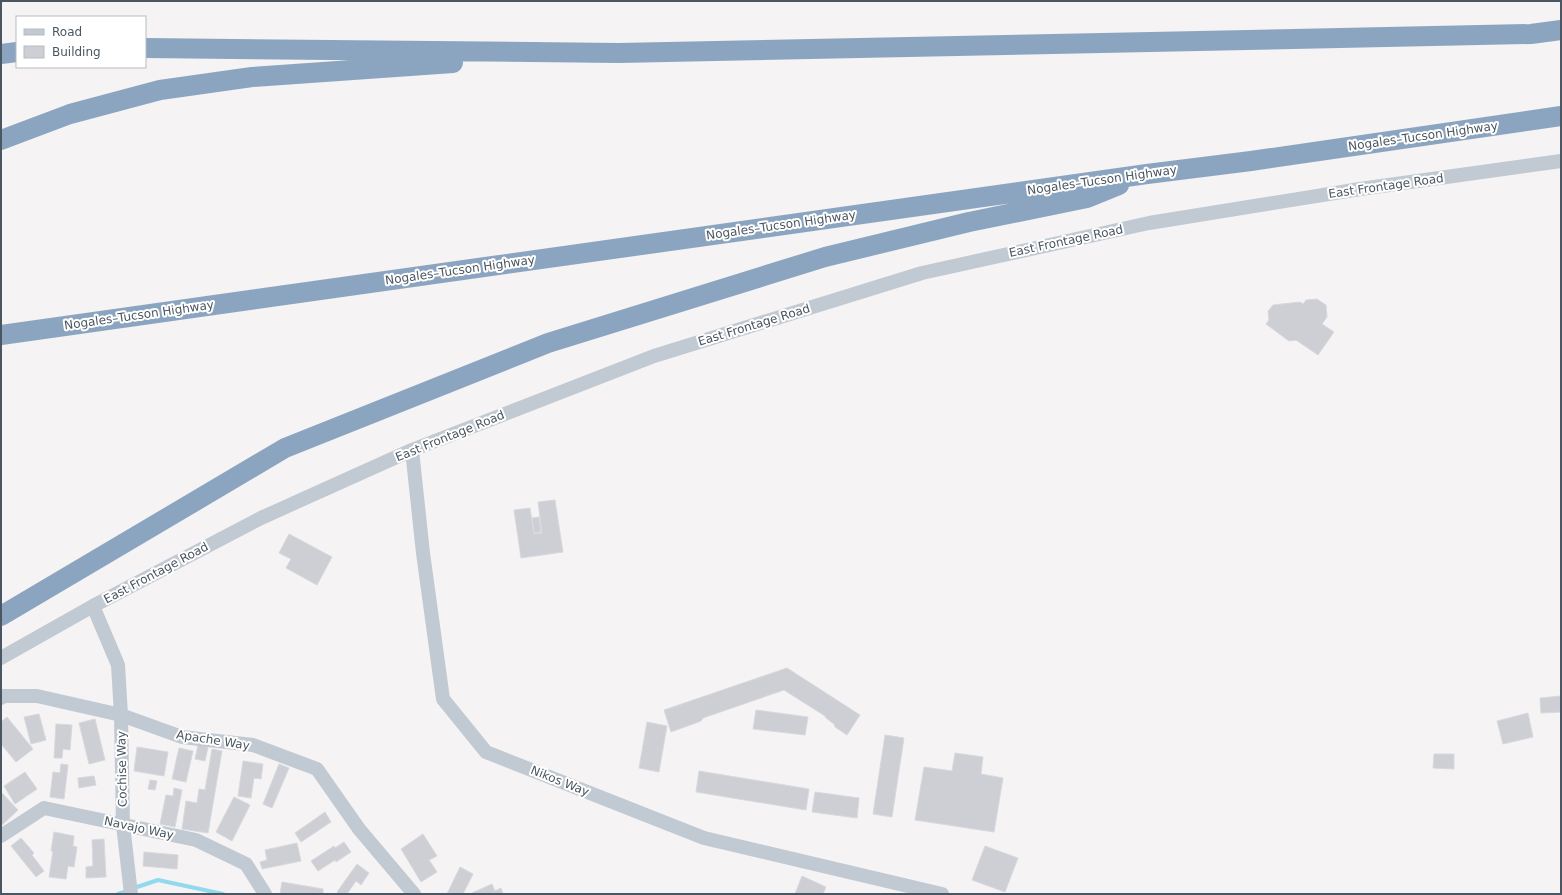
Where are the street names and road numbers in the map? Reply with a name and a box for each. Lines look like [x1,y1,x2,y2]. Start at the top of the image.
street label: Nogales–Tucson Highway [1347,119,1499,153]
street label: Nogales–Tucson Highway [1026,163,1178,197]
street label: East Frontage Road [1327,171,1445,201]
street label: Nogales–Tucson Highway [705,208,857,242]
street label: East Frontage Road [1008,222,1124,260]
street label: Nogales–Tucson Highway [384,253,536,287]
street label: Nogales–Tucson Highway [63,298,215,332]
street label: East Frontage Road [696,301,812,349]
street label: East Frontage Road [393,408,507,464]
street label: East Frontage Road [101,540,211,606]
street label: Apache Way [175,727,251,753]
street label: Cochise Way [114,731,130,807]
street label: Nikos Way [529,763,591,799]
street label: Navajo Way [103,814,175,842]

